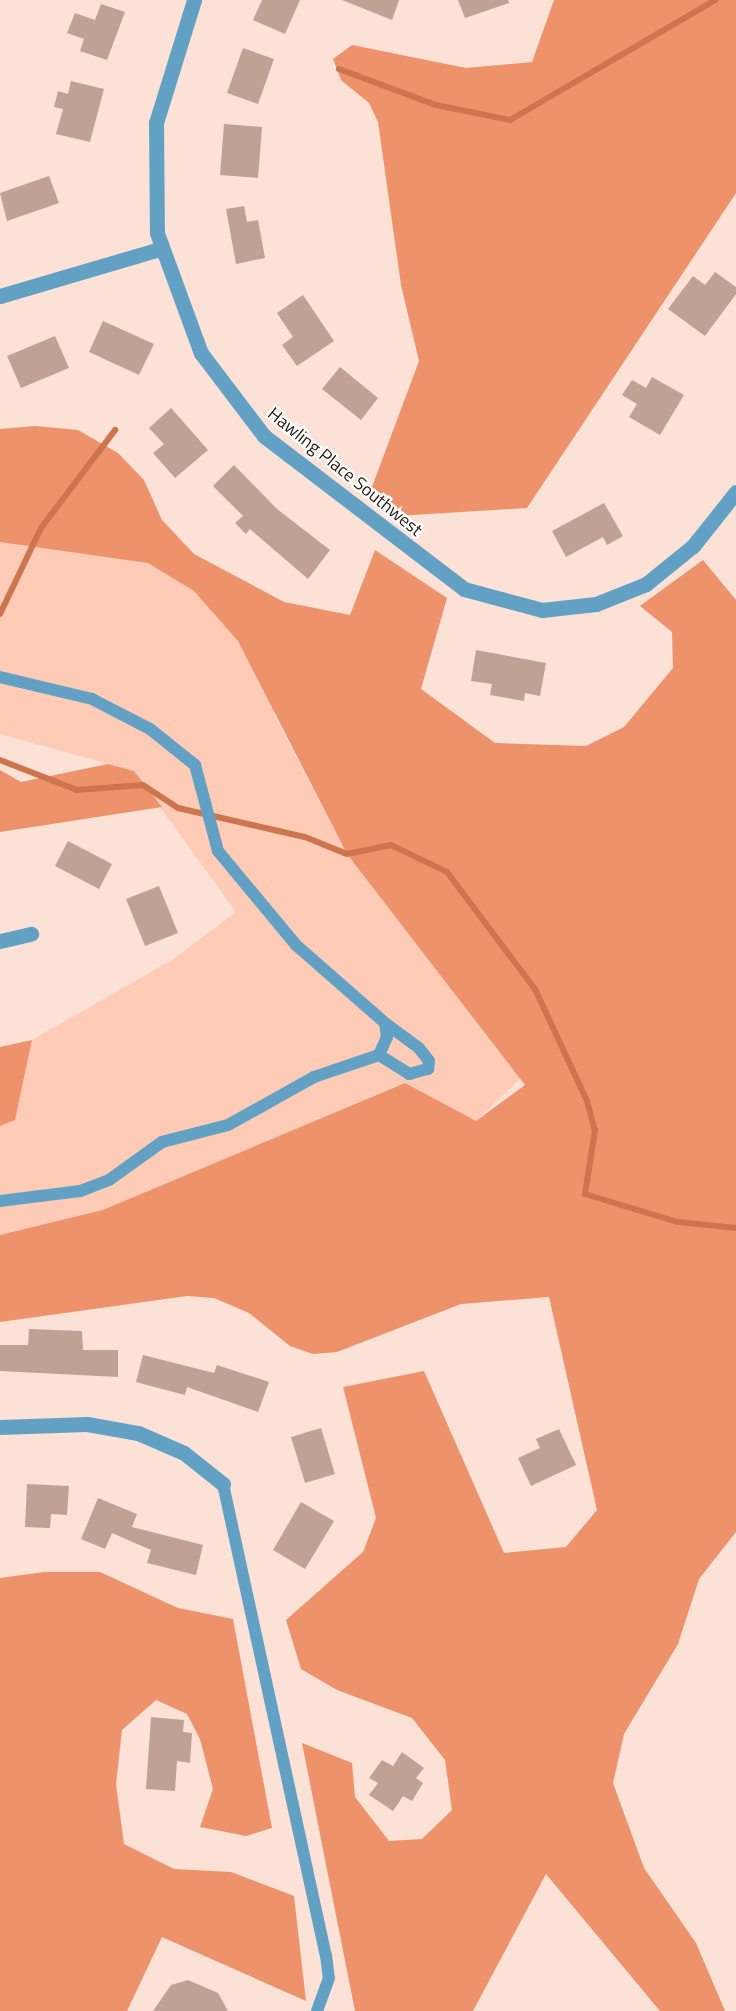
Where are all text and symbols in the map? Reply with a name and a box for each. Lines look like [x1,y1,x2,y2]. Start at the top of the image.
street label: Hawling Place Southwest [263,403,427,541]

